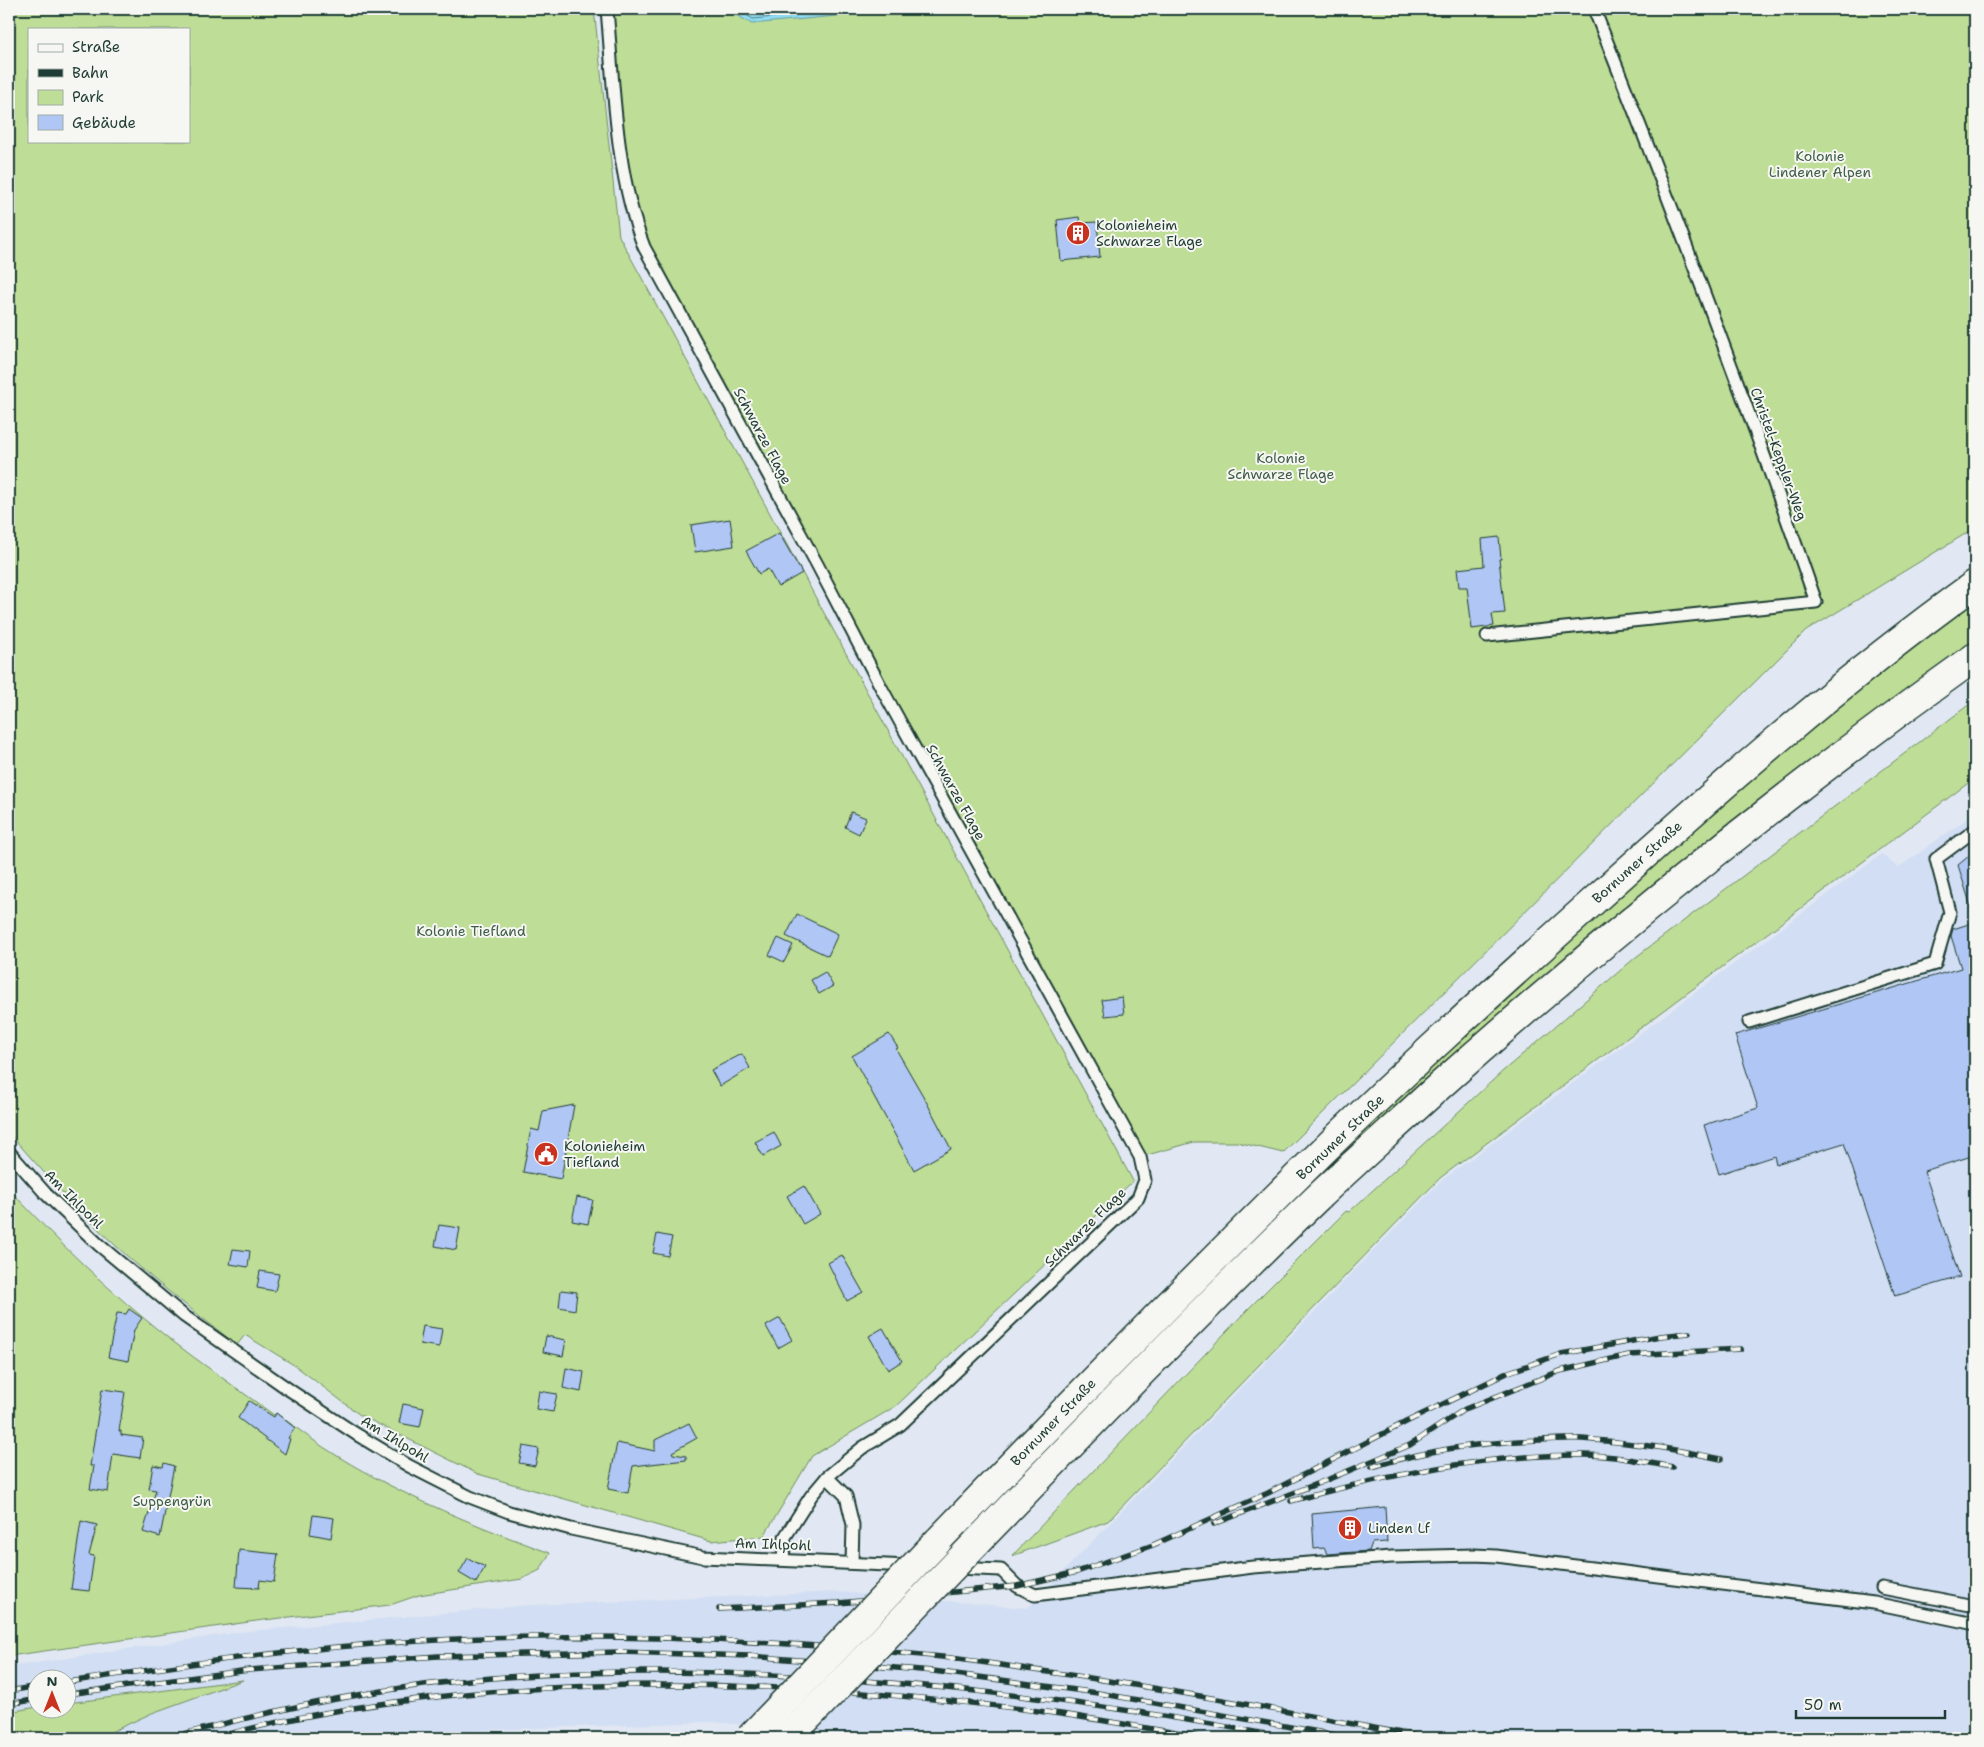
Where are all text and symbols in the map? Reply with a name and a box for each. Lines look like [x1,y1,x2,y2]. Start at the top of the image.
legend [28,28,190,142]
text: Straße [72,37,120,57]
text: Bahn [72,63,108,83]
text: Park [72,87,104,107]
text: Gebäude [72,113,136,133]
park label: Kolonie Lindener Alpen [1769,147,1872,181]
place label: Kolonieheim Schwarze Flage [1096,216,1203,250]
building icon: Kolonieheim Schwarze Flage [1065,220,1091,246]
street label: Schwarze Flage [730,385,796,487]
street label: Christel-Keppler-Weg [1747,385,1811,523]
park label: Kolonie Schwarze Flage [1228,449,1334,483]
street label: Schwarze Flage [922,741,990,843]
street label: Bornumer Straße [1588,817,1686,907]
park label: Kolonie Tiefland [416,922,526,940]
street label: Bornumer Straße [1292,1090,1388,1184]
place label: Kolonieheim Tiefland [564,1137,645,1171]
public building icon: Kolonieheim Tiefland [533,1141,559,1167]
street label: Am Ihlpohl [41,1166,108,1233]
street label: Schwarze Flage [1040,1183,1130,1271]
street label: Bornumer Straße [1006,1374,1100,1470]
street label: Am Ihlpohl [358,1412,433,1467]
park label: Suppengrün [133,1492,212,1510]
building icon: Linden Lf [1337,1515,1363,1541]
place label: Linden Lf [1368,1519,1431,1537]
street label: Am Ihlpohl [734,1534,812,1554]
north arrow [28,1670,78,1720]
text: N [46,1672,58,1690]
scale bar [1796,1687,1945,1719]
text: 50 m [1804,1695,1842,1715]

